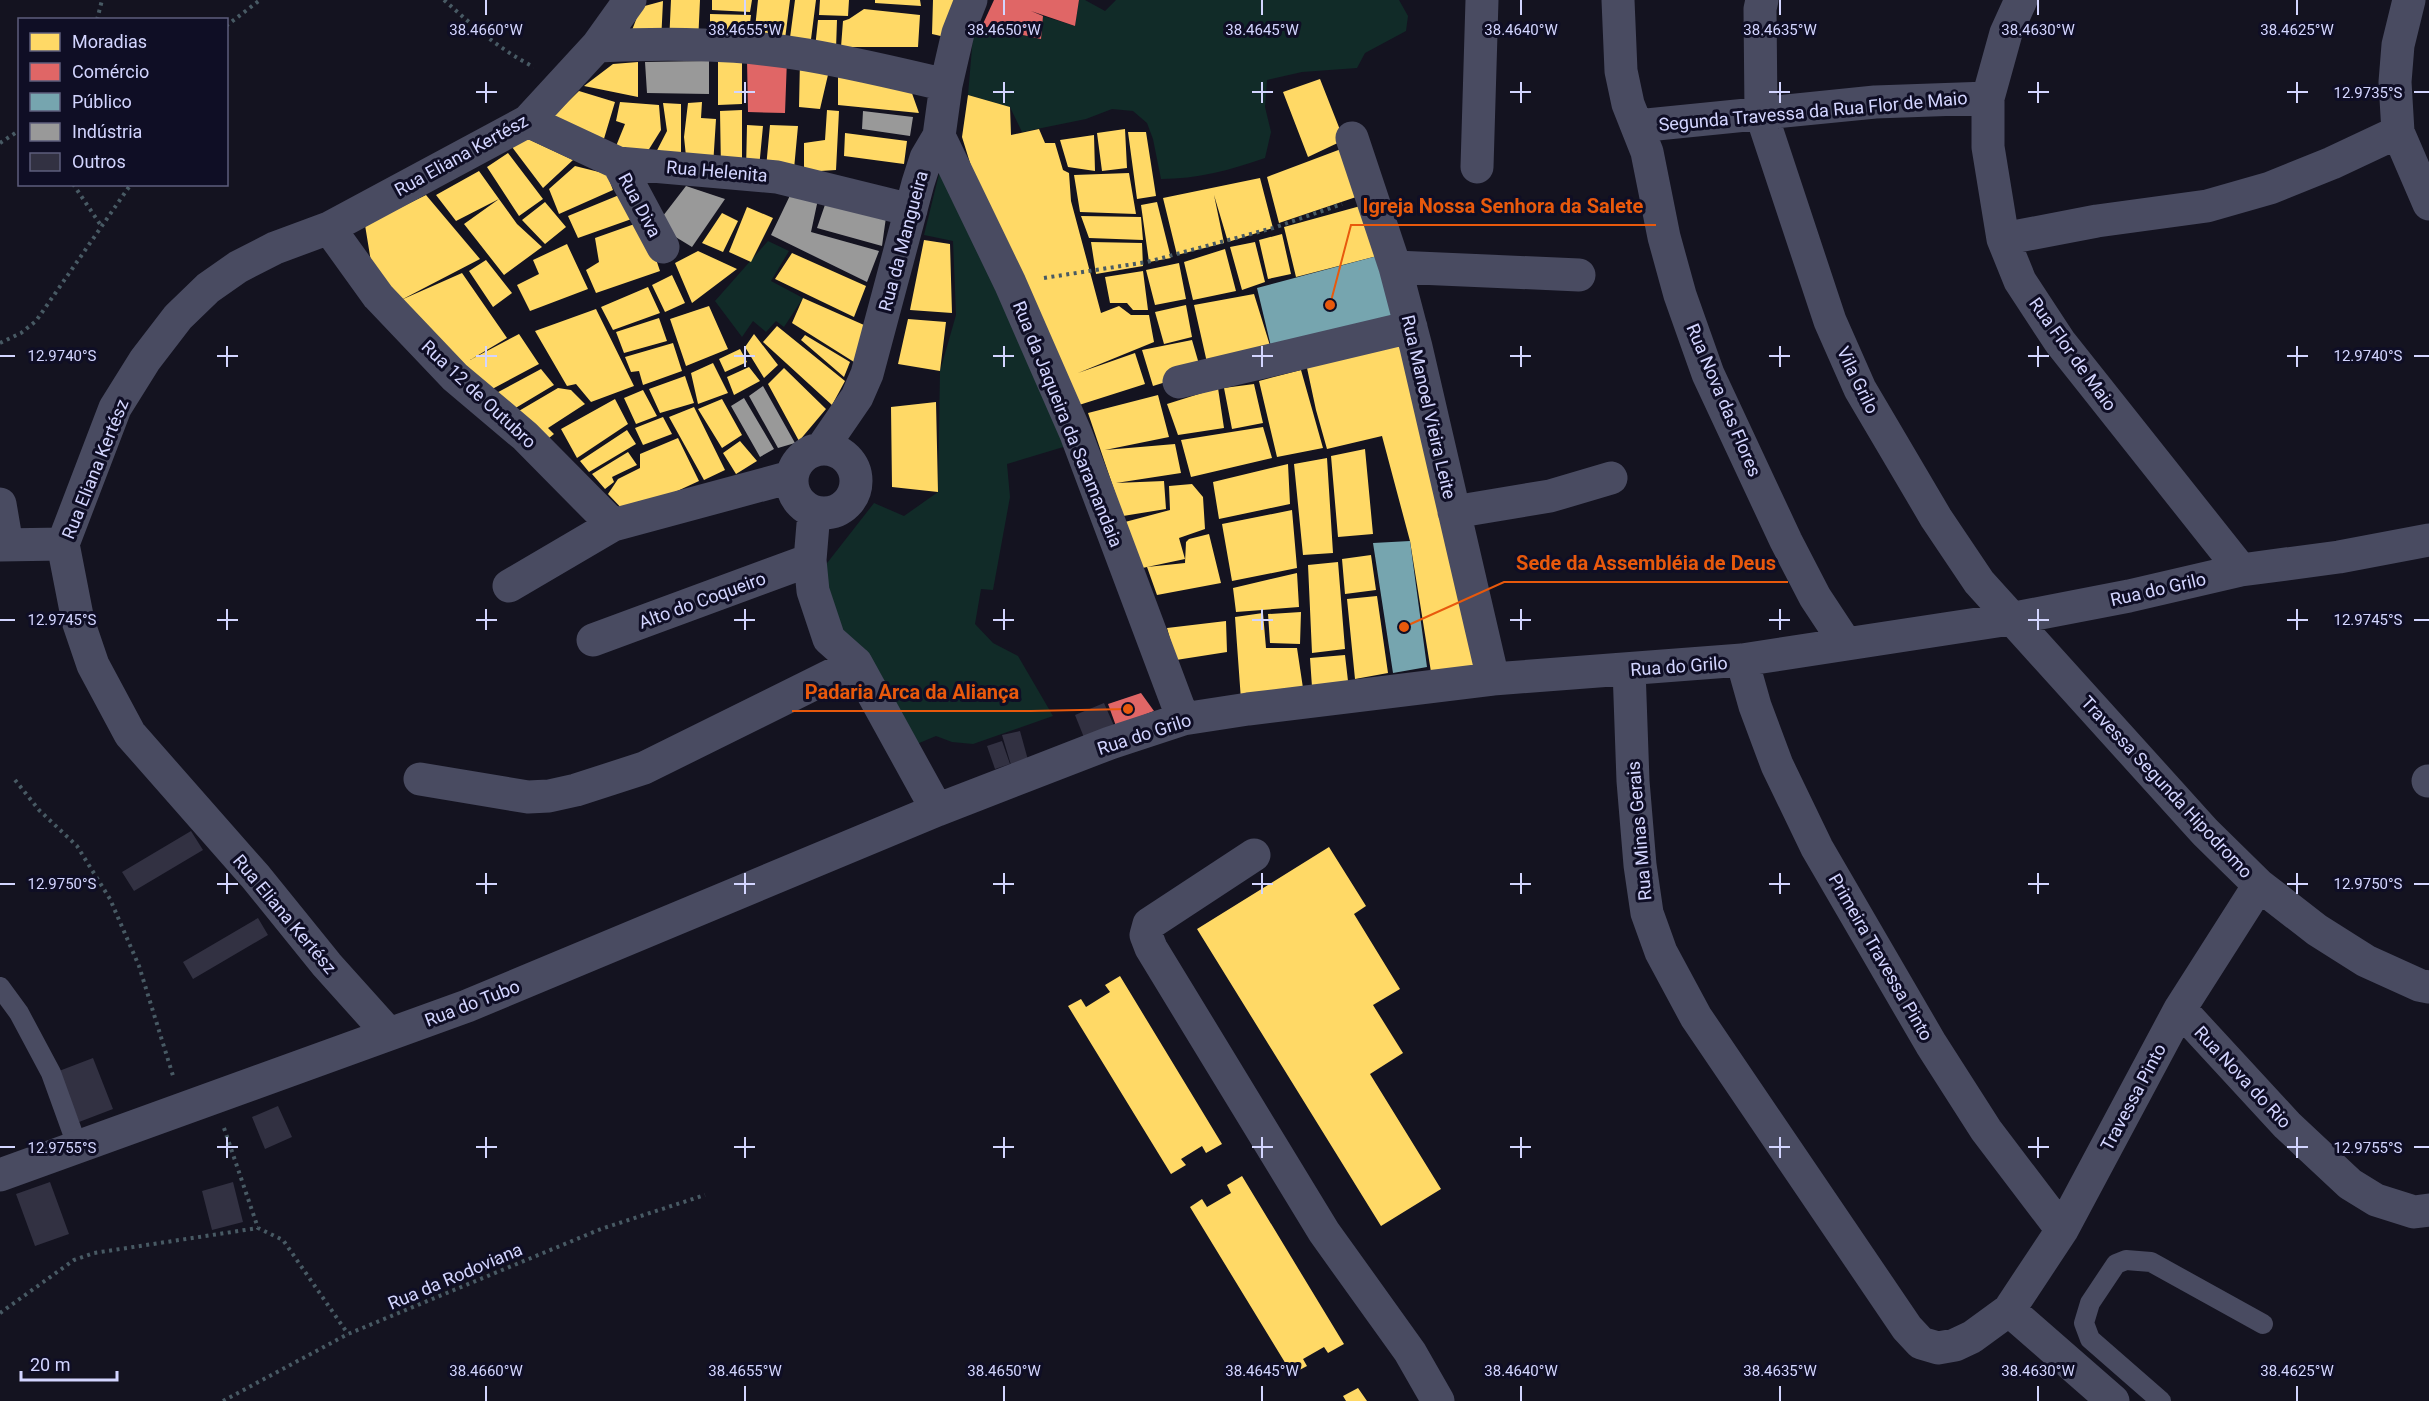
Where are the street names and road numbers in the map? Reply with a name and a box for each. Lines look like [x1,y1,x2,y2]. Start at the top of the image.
street label: Segunda Travessa da Rua Flor de Maio [1658,87,1968,135]
street label: Rua Eliana Kertész [391,110,531,200]
street label: Rua Helenita [665,156,769,186]
street label: Rua da Mangueira [874,168,932,314]
street label: Rua Diva [614,169,666,241]
street label: Rua Flor de Maio [2025,293,2121,415]
street label: Rua da Jaqueira da Saramandaia [1009,298,1127,550]
street label: Rua Manoel Vieira Leite [1398,313,1460,501]
street label: Rua Nova das Flores [1682,320,1766,480]
street label: Rua 12 de Outubro [418,336,540,452]
street label: Vila Grilo [1833,343,1883,417]
street label: Rua Eliana Kertész [57,396,133,542]
street label: Alto do Coqueiro [636,567,768,633]
street label: Rua do Grilo [2108,568,2208,610]
street label: Rua do Grilo [1630,652,1728,680]
street label: Travessa Segunda Hipodromo [2077,692,2257,882]
street label: Rua do Grilo [1094,709,1194,759]
street label: Rua Minas Gerais [1622,760,1656,902]
street label: Rua Eliana Kertész [229,850,341,978]
street label: Primeira Travessa Pinto [1825,870,1937,1044]
street label: Rua do Tubo [422,975,522,1031]
street label: Rua Nova do Rio [2190,1022,2296,1132]
street label: Travessa Pinto [2096,1040,2170,1154]
street label: Rua da Rodoviana [385,1238,525,1314]

